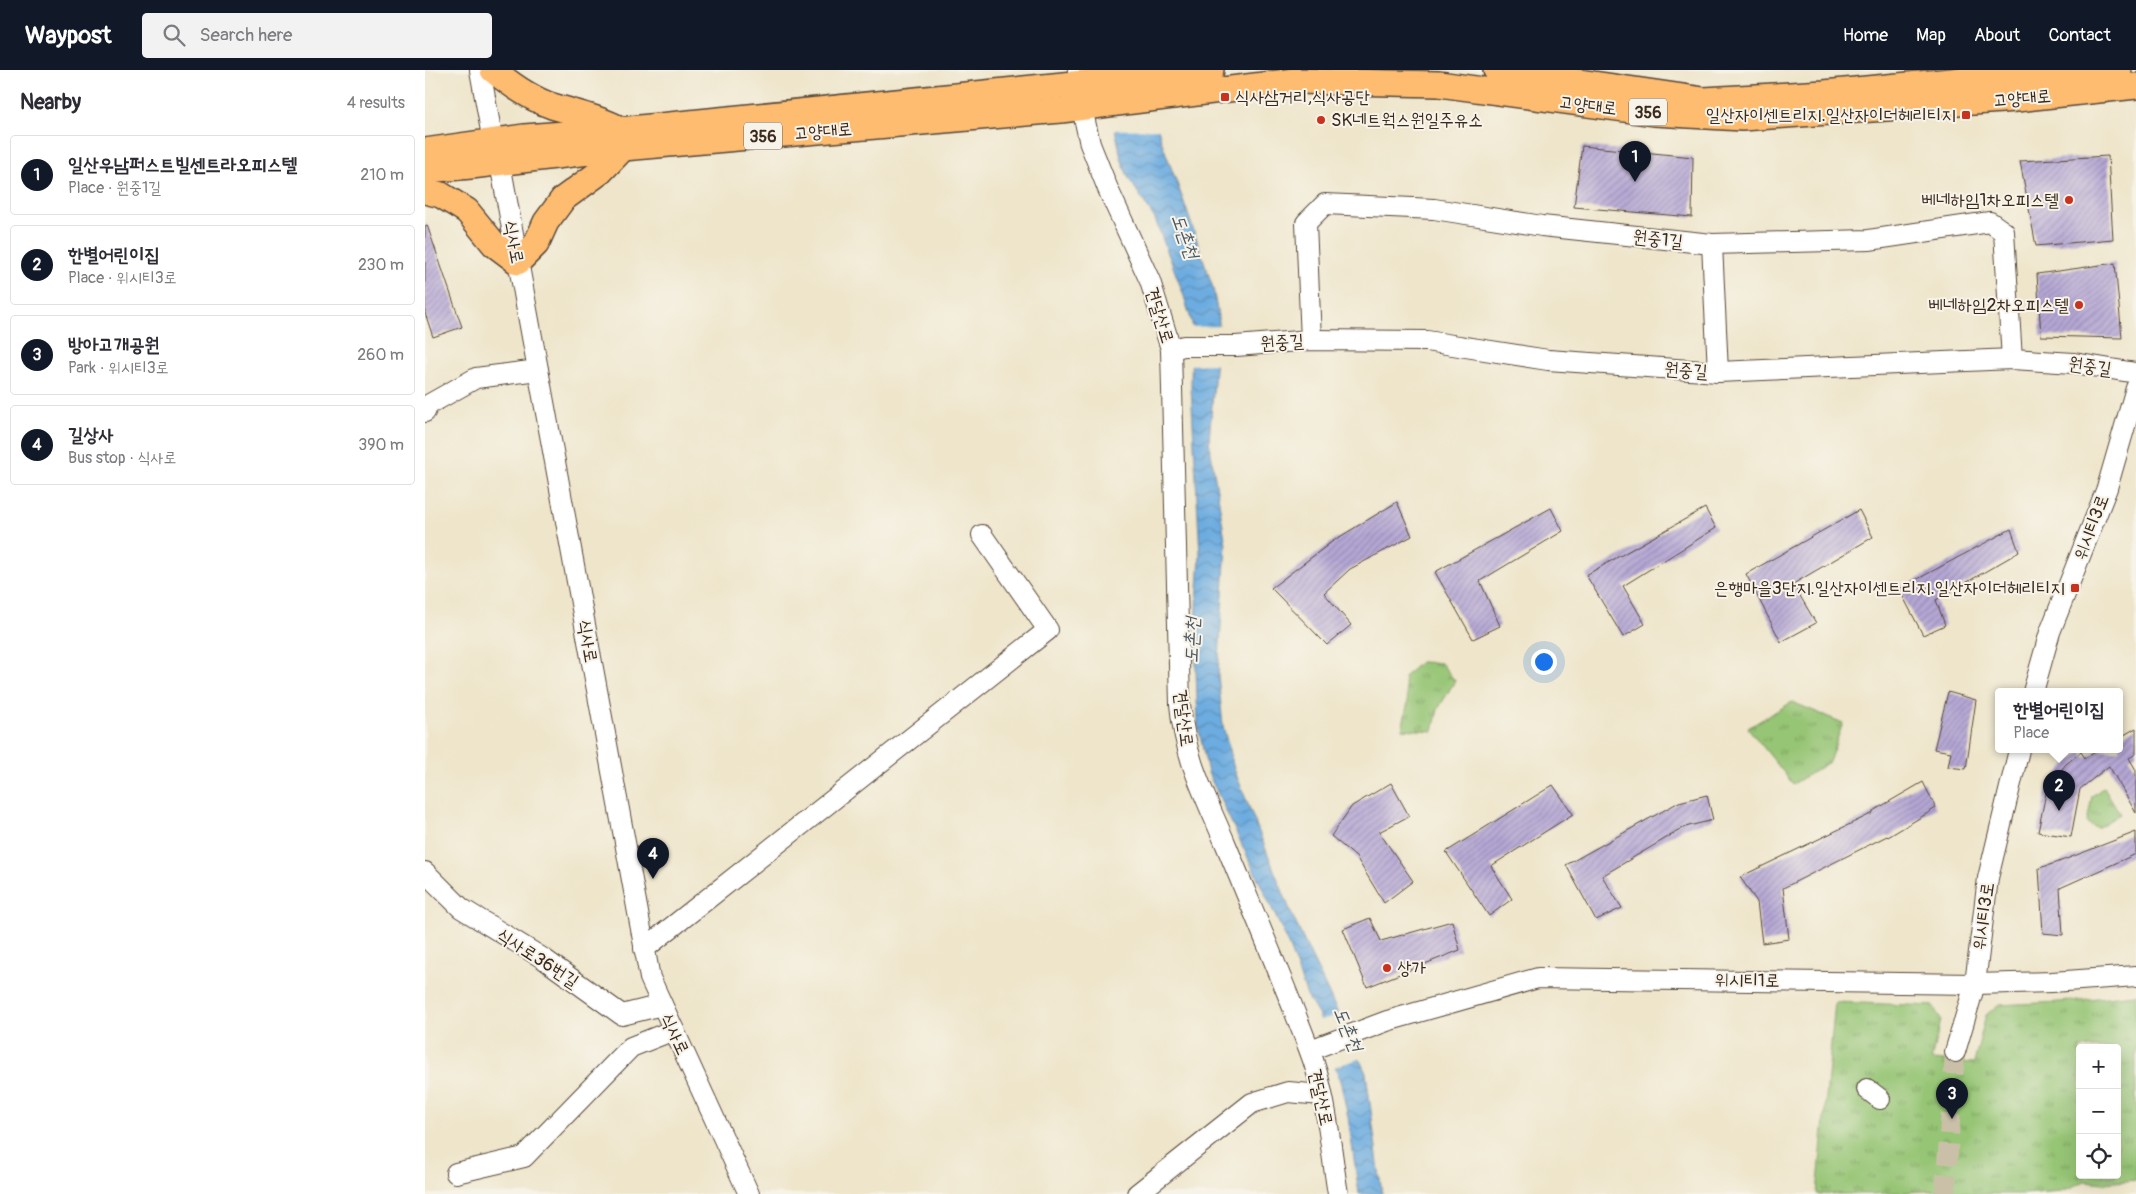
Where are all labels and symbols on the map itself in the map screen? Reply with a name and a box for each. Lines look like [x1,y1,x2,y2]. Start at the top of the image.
street label: 고양대로 [1992,85,2052,112]
place label: 식사삼거리,식사공단 [1235,86,1370,109]
marker: 식사삼거리,식사공단 [1219,91,1231,103]
street label: 고양대로 [1558,91,1618,120]
road number: 356 [1629,98,1667,126]
place label: 일산자이센트리지.일산자이더헤리티지 [1706,104,1956,127]
place label: SK네트웍스원일주유소 [1331,109,1483,132]
marker: 일산자이센트리지.일산자이더헤리티지 [1960,109,1972,121]
marker: SK네트웍스원일주유소 [1315,114,1327,126]
street label: 고양대로 [793,118,853,145]
road number: 356 [744,122,782,150]
pin: 1 [1619,141,1651,182]
place label: 베네하임1차오피스텔 [1922,189,2059,212]
marker: 베네하임1차오피스텔 [2063,194,2075,206]
water label: 도촌천 [1166,211,1205,264]
street label: 식사로 [498,219,529,266]
street label: 원중1길 [1632,225,1685,254]
street label: 견달산로 [1140,284,1179,346]
place label: 베네하임2차오피스텔 [1929,294,2069,317]
marker: 베네하임2차오피스텔 [2073,299,2085,311]
street label: 원중길 [1260,329,1305,355]
street label: 원중길 [2067,352,2114,381]
street label: 원중길 [1663,358,1709,384]
street label: 위시티3로 [2069,491,2114,563]
place label: 은행마을3단지.일산자이센트리지.일산자이더헤리티지 [1714,577,2065,600]
marker: 은행마을3단지.일산자이센트리지.일산자이더헤리티지 [2069,582,2081,594]
water label: 도촌천 [1179,615,1205,663]
street label: 식사로 [572,618,603,664]
your location [1531,649,1557,675]
street label: 견달산로 [1169,688,1198,748]
pin: 2 [2043,770,2075,811]
pin: 4 [637,838,669,879]
street label: 위시티3로 [1967,881,2000,951]
street label: 식사로36번길 [492,923,583,994]
place label: 상가 [1397,957,1426,980]
marker: 상가 [1381,962,1393,974]
street label: 위시티1로 [1714,968,1780,993]
water label: 도촌천 [1328,1004,1369,1057]
street label: 식사로 [655,1010,694,1059]
street label: 견달산로 [1303,1066,1338,1128]
pin: 3 [1936,1078,1968,1119]

